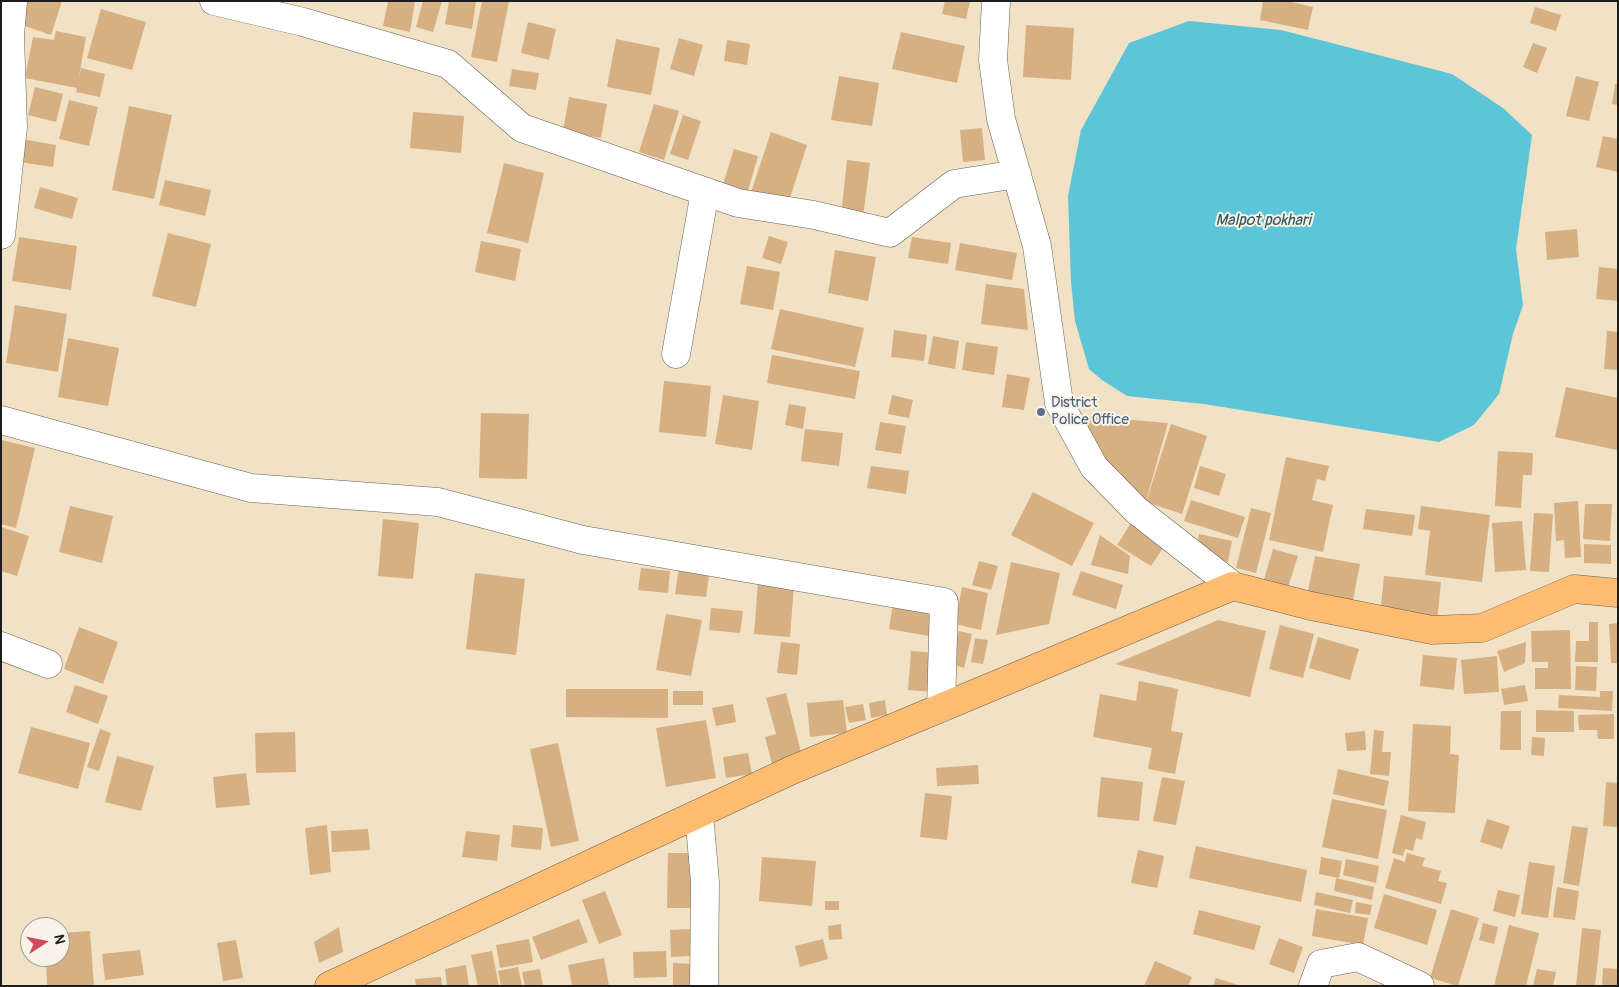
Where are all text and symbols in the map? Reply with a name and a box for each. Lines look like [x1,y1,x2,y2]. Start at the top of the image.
water label: Malpot pokhari [1215,211,1311,231]
place label: District Police Office [1051,394,1129,429]
marker: District Police Office [1035,406,1047,418]
north arrow [20,917,70,967]
text: N [50,933,68,946]

